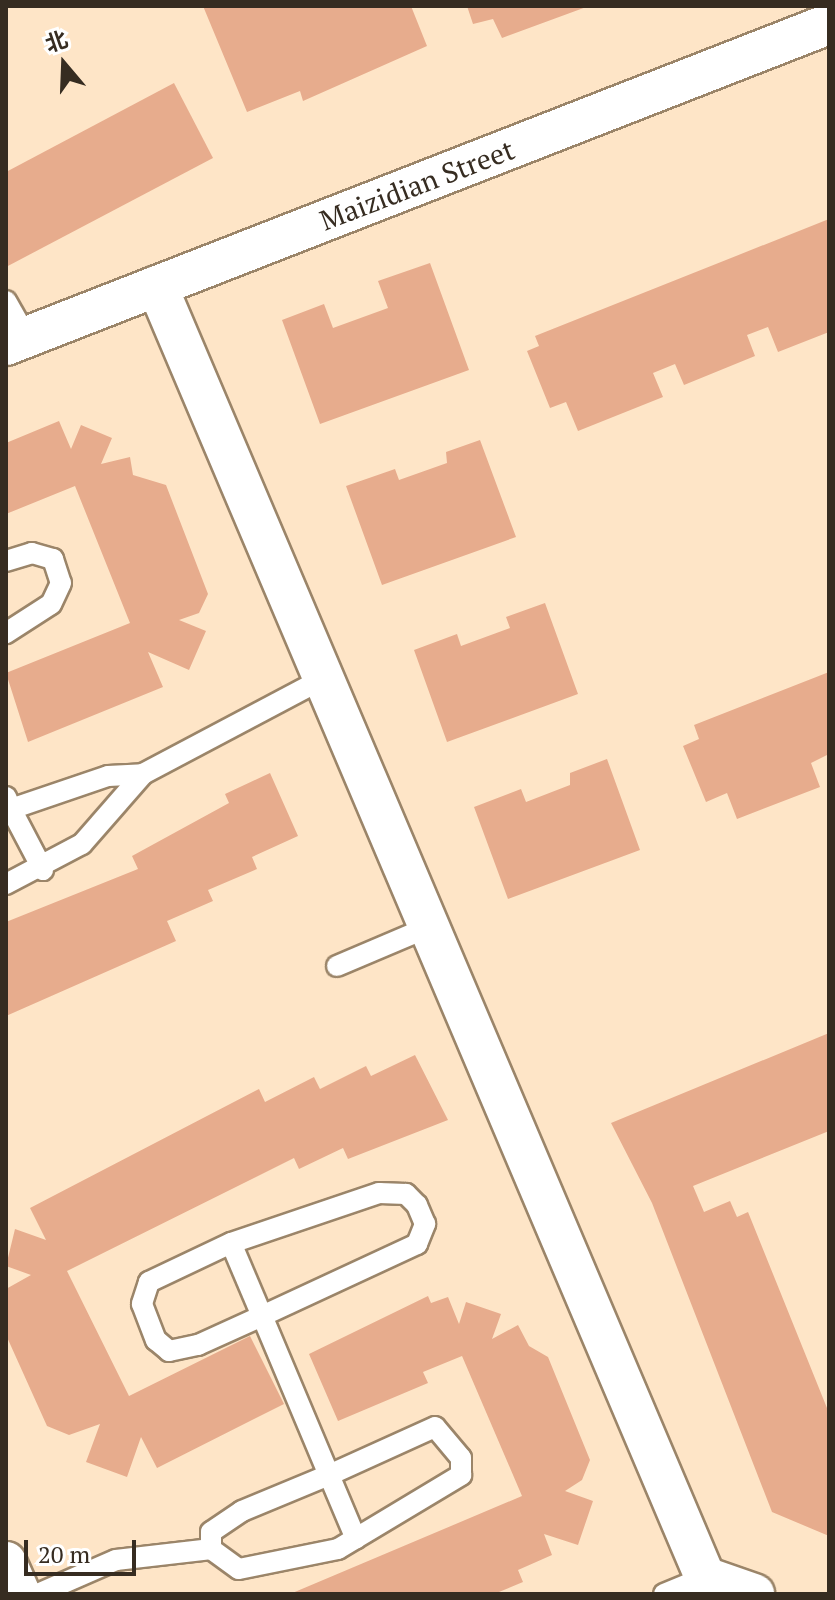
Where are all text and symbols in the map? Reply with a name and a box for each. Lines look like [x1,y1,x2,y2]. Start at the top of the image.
north arrow [24,24,104,104]
text: 北 [41,24,71,58]
street label: Maizidian Street [315,133,519,237]
scale bar [28,1524,140,1574]
text: 20 m [38,1538,90,1570]

